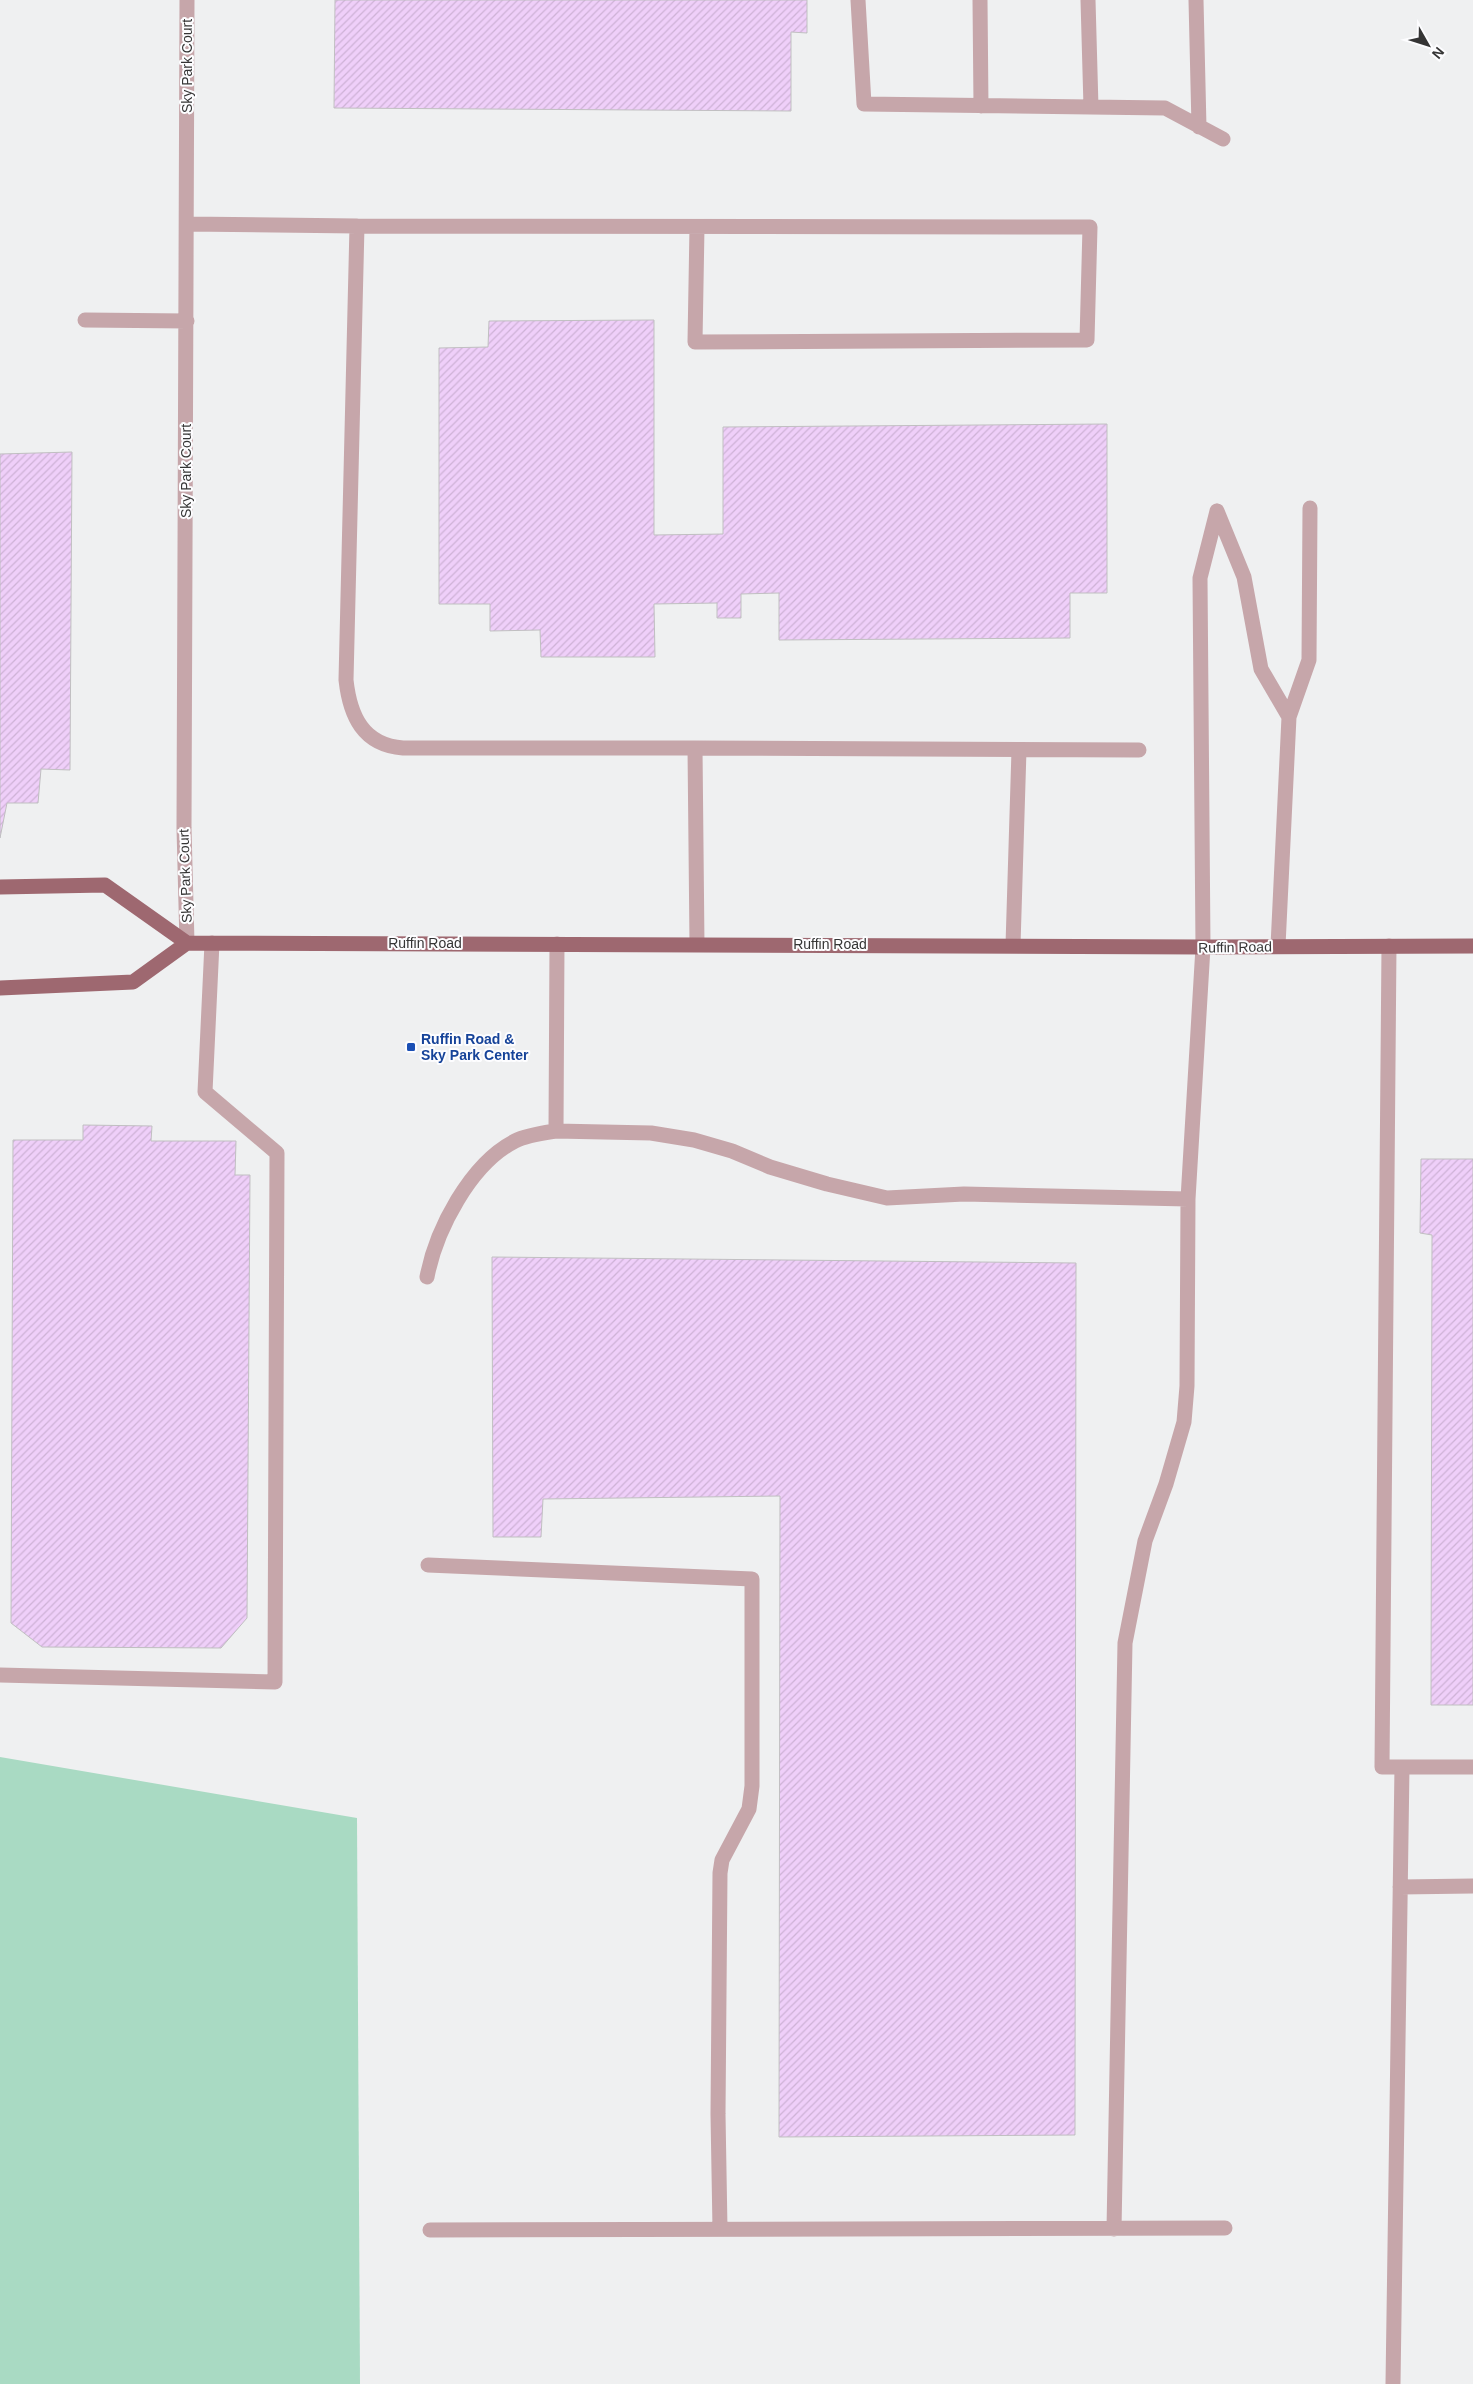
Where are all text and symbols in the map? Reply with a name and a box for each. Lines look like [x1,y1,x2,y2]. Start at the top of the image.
street label: Sky Park Court [179,19,195,113]
north arrow [1403,20,1453,70]
text: N [1429,44,1448,62]
street label: Sky Park Court [178,424,194,518]
street label: Sky Park Court [175,829,195,923]
street label: Ruffin Road [388,935,462,951]
street label: Ruffin Road [793,936,867,952]
street label: Ruffin Road [1198,938,1272,956]
place label: Ruffin Road & Sky Park Center [421,1031,529,1063]
marker: Ruffin Road & Sky Park Center [405,1041,417,1053]

